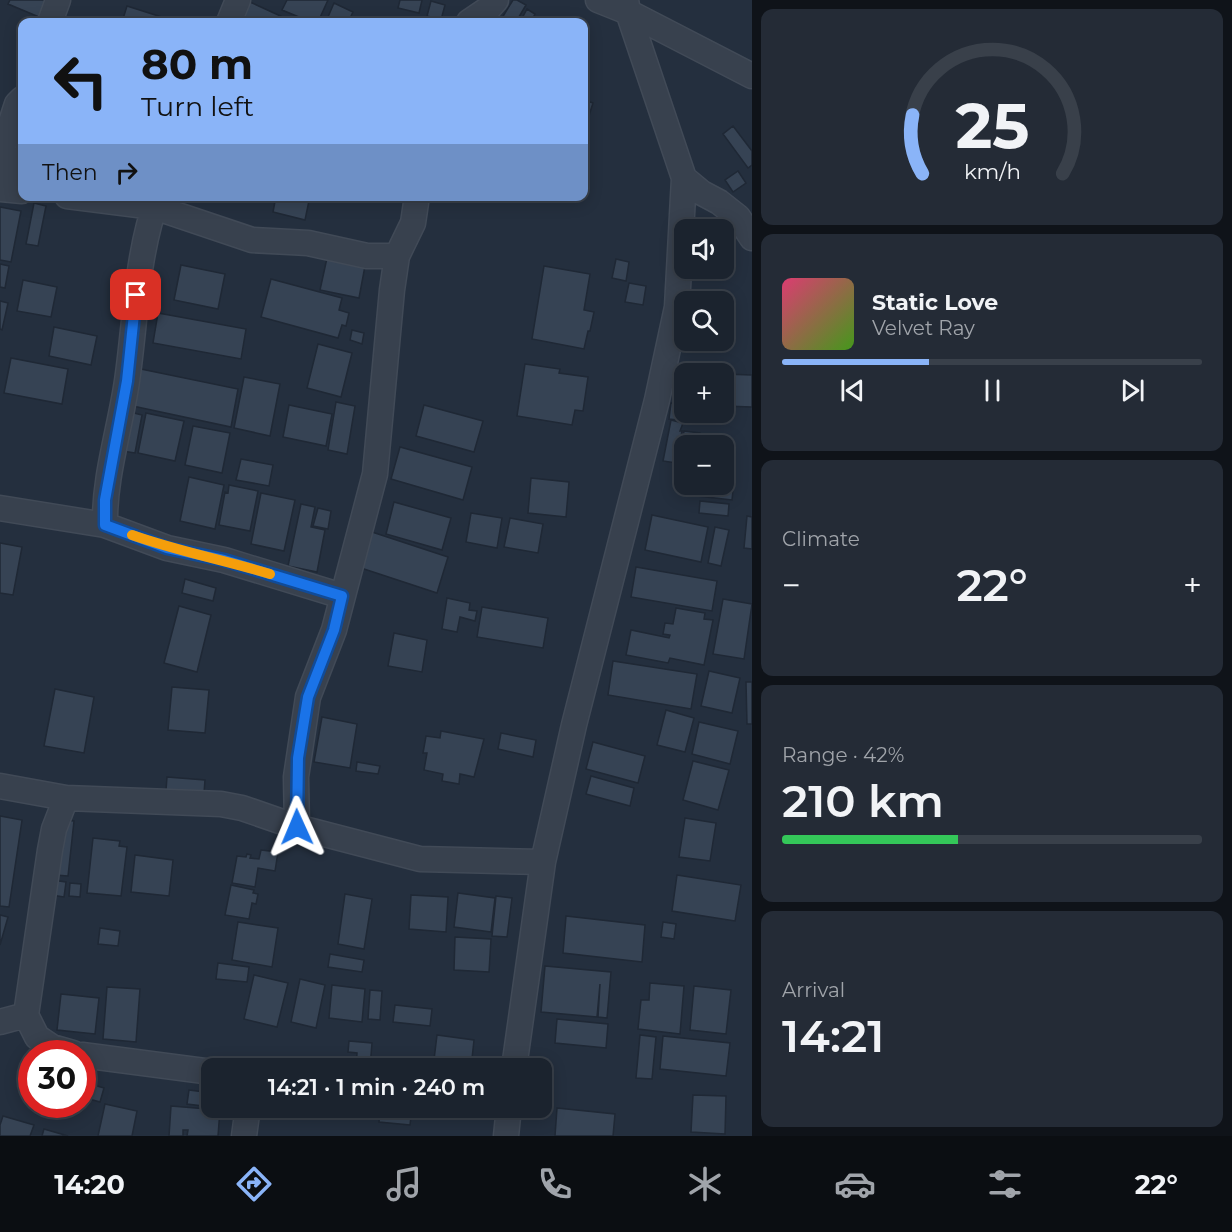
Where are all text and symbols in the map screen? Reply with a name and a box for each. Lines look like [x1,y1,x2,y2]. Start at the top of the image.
text: 80 m [141,38,253,90]
icon: left [42,42,120,120]
text: 25 [955,88,1029,164]
text: Turn left [141,90,254,123]
icon: right [110,156,143,189]
text: Then [42,159,98,186]
text: km/h [963,159,1021,185]
map controls [674,219,734,495]
button: sound [674,219,734,279]
pin [110,269,161,320]
icon: arrive [119,278,152,311]
text: Static Love [872,289,998,316]
button: search [674,291,734,351]
text: Velvet Ray [872,316,975,340]
button: + [674,363,734,423]
icon: previous [836,374,869,407]
icon: pause [976,374,1009,407]
icon: next [1116,374,1149,407]
button: − [674,435,734,495]
text: Climate [782,527,860,551]
text: 22° [956,557,1028,612]
text: − [782,565,801,605]
text: + [1183,565,1202,605]
text: Range · 42% [782,743,904,767]
text: 210 km [782,773,944,828]
position arrow [265,795,329,859]
text: Arrival [782,978,845,1002]
text: 14:21 [782,1008,884,1063]
speed limit sign: 30 [18,1040,96,1118]
text: 14:21 · 1 min · 240 m [268,1074,485,1101]
icon: directions [233,1163,275,1205]
icon: music [383,1163,425,1205]
icon: phone [534,1163,576,1205]
icon: climate [684,1163,726,1205]
icon: car [834,1163,876,1205]
icon: filters [984,1163,1026,1205]
text: 14:20 [54,1168,125,1201]
text: 22° [1135,1168,1178,1201]

